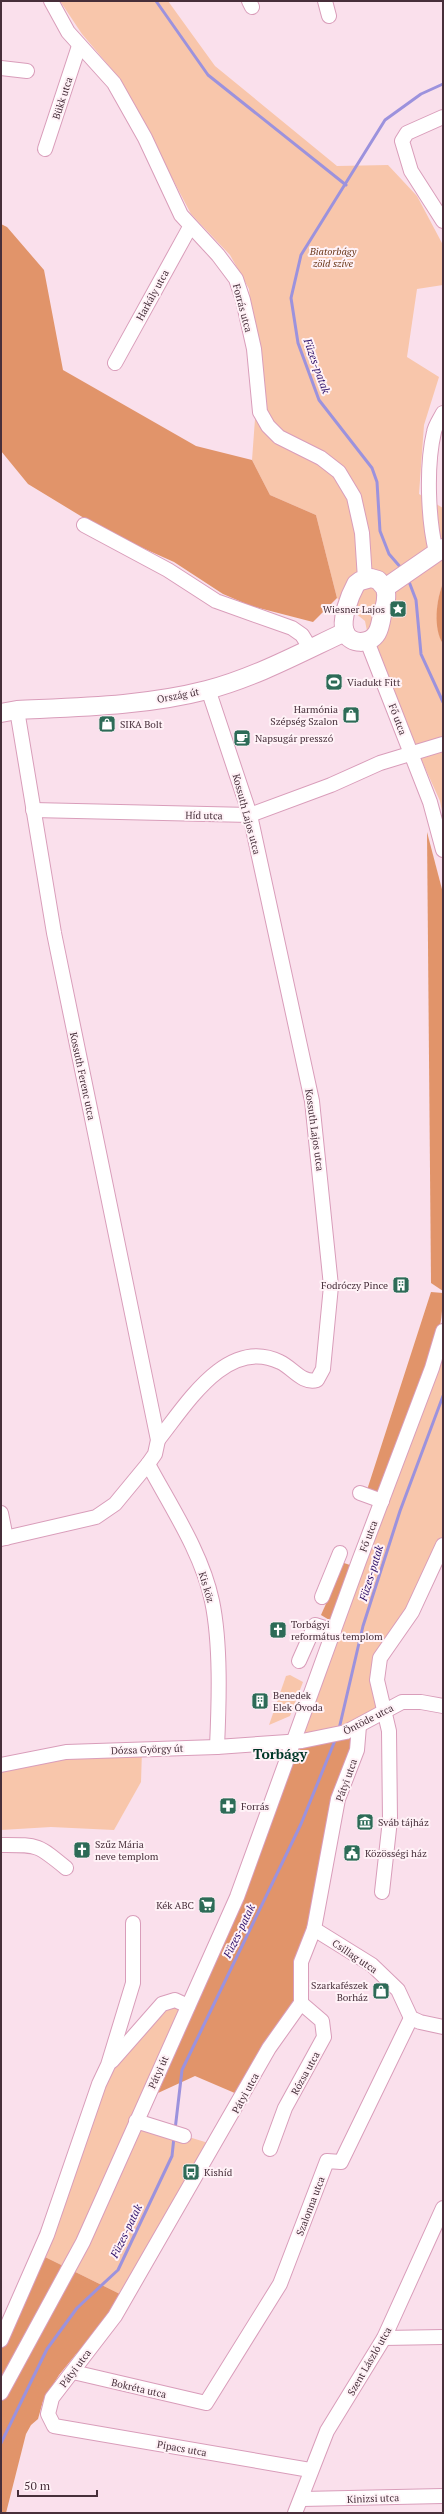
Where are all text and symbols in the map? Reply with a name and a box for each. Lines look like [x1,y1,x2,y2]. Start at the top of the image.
street label: Bükk utca [50,75,75,121]
park label: Biatorbágy zöld szíve [309,245,357,270]
street label: Harkály utca [133,268,172,323]
street label: Forrás utca [230,282,255,334]
water label: Füzes-patak [300,336,334,396]
place icon: Wiesner Lajos [388,599,408,619]
place label: Wiesner Lajos [323,603,385,616]
sports icon: Viadukt Fitt [324,672,344,692]
place label: Viadukt Fitt [347,676,401,689]
street label: Ország út [156,685,201,706]
street label: Fő utca [386,702,409,737]
place label: Harmónia Szépség Szalon [270,703,338,728]
shop icon: Harmónia Szépség Szalon [341,705,361,725]
shop icon: SIKA Bolt [97,714,117,734]
place label: SIKA Bolt [120,718,163,731]
cafe icon: Napsugár presszó [232,728,252,748]
place label: Napsugár presszó [255,732,334,745]
street label: Kossuth Lajos utca [230,772,264,856]
street label: Híd utca [185,809,223,822]
street label: Kossuth Ferenc utca [67,1031,98,1121]
street label: Kossuth Lajos utca [302,1088,327,1172]
building icon: Fodróczy Pince [391,1275,411,1295]
place label: Fodróczy Pince [321,1279,388,1292]
street label: Fő utca [357,1519,380,1554]
water label: Füzes-patak [356,1543,386,1604]
street label: Kis köz [196,1570,217,1604]
place label: Torbágyi református templom [291,1618,383,1643]
church icon: Torbágyi református templom [268,1620,288,1640]
place label: Benedek Elek Óvoda [273,1689,323,1714]
building icon: Benedek Elek Óvoda [250,1691,270,1711]
street label: Öntöde utca [341,1701,396,1738]
street label: Dózsa György út [111,1742,184,1757]
district label: Torbágy [253,1744,308,1763]
street label: Pátyi utca [333,1757,360,1803]
pharmacy icon: Forrás [218,1796,238,1816]
place label: Forrás [241,1800,269,1813]
museum icon: Sváb tájház [355,1812,375,1832]
place label: Sváb tájház [378,1816,429,1829]
place label: Szűz Mária neve templom [95,1838,159,1863]
church icon: Szűz Mária neve templom [72,1840,92,1860]
public building icon: Közösségi ház [342,1843,362,1863]
place label: Közösségi ház [365,1847,427,1860]
supermarket icon: Kék ABC [197,1895,217,1915]
place label: Kék ABC [156,1899,194,1912]
water label: Füzes-patak [220,1901,258,1961]
street label: Csillag utca [330,1937,380,1976]
place label: Szarkafészek Borház [311,1979,369,2004]
shop icon: Szarkafészek Borház [371,1981,391,2001]
street label: Rózsa utca [288,2049,323,2097]
street label: Pátyi út [145,2053,172,2091]
street label: Pátyi utca [229,2071,262,2116]
bus stop icon: Kishíd [181,2162,201,2182]
place label: Kishíd [204,2166,233,2179]
street label: Szalonna utca [293,2175,328,2238]
water label: Füzes-patak [107,2201,145,2261]
street label: Szent László utca [345,2325,394,2398]
street label: Pátyi utca [57,2347,94,2390]
street label: Bokréta utca [110,2376,168,2401]
street label: Pipacs utca [156,2438,208,2459]
scale bar [18,2472,97,2498]
text: 50 m [24,2478,51,2493]
street label: Kinizsi utca [347,2491,399,2506]

